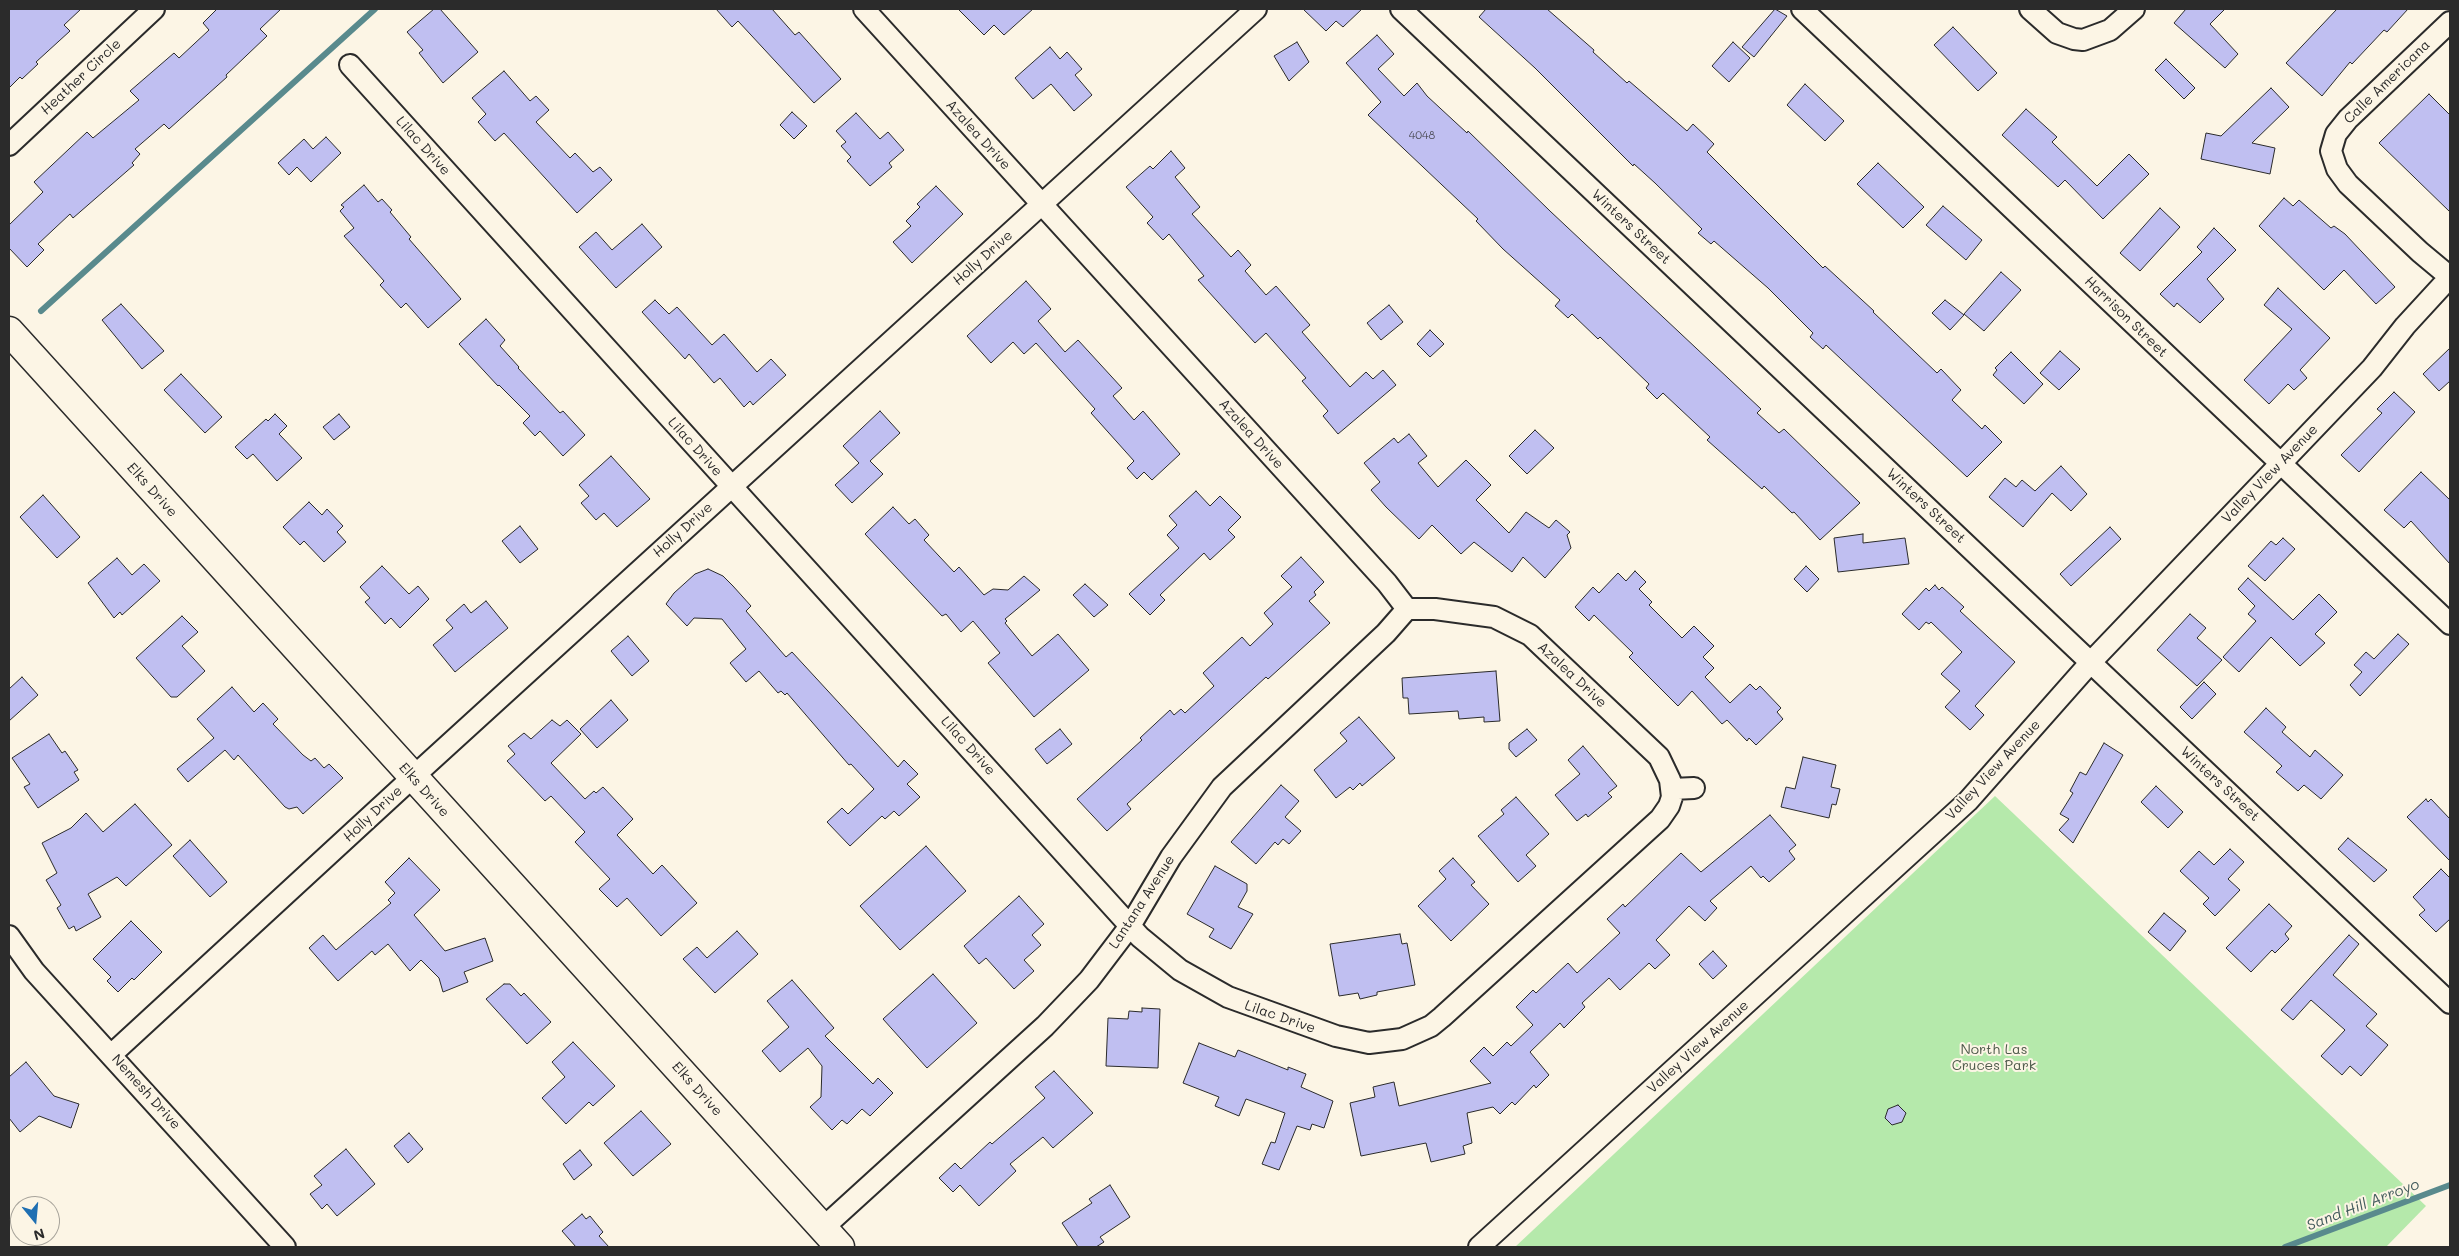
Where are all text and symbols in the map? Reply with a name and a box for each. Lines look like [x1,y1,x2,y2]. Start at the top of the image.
street label: Heather Circle [37,36,125,118]
street label: Calle Americana [2340,37,2434,127]
street label: Azalea Drive [942,96,1014,174]
street label: Lilac Drive [392,113,454,179]
house number: 4048 [1409,129,1435,143]
street label: Winters Street [1588,186,1674,268]
street label: Holly Drive [950,227,1016,289]
street label: Harrison Street [2081,273,2171,361]
street label: Azalea Drive [1215,395,1287,473]
street label: Lilac Drive [664,414,726,480]
street label: Valley View Avenue [2218,421,2322,527]
street label: Elks Drive [123,459,181,521]
street label: Winters Street [1883,465,1969,547]
street label: Holly Drive [650,499,716,561]
street label: Azalea Drive [1534,639,1610,711]
street label: Lilac Drive [937,713,999,779]
street label: Valley View Avenue [1942,716,2044,824]
street label: Winters Street [2177,743,2263,825]
street label: Elks Drive [395,759,453,821]
street label: Holly Drive [340,783,406,845]
street label: Lantana Avenue [1106,852,1178,952]
street label: Lilac Drive [1242,997,1318,1037]
street label: Valley View Avenue [1644,997,1752,1097]
park label: North Las Cruces Park [1952,1042,2036,1074]
street label: Nemesh Drive [108,1051,184,1133]
street label: Elks Drive [668,1058,726,1120]
water label: Sand Hill Arroyo [2304,1175,2422,1235]
north arrow [10,1196,60,1246]
text: N [31,1224,47,1246]

